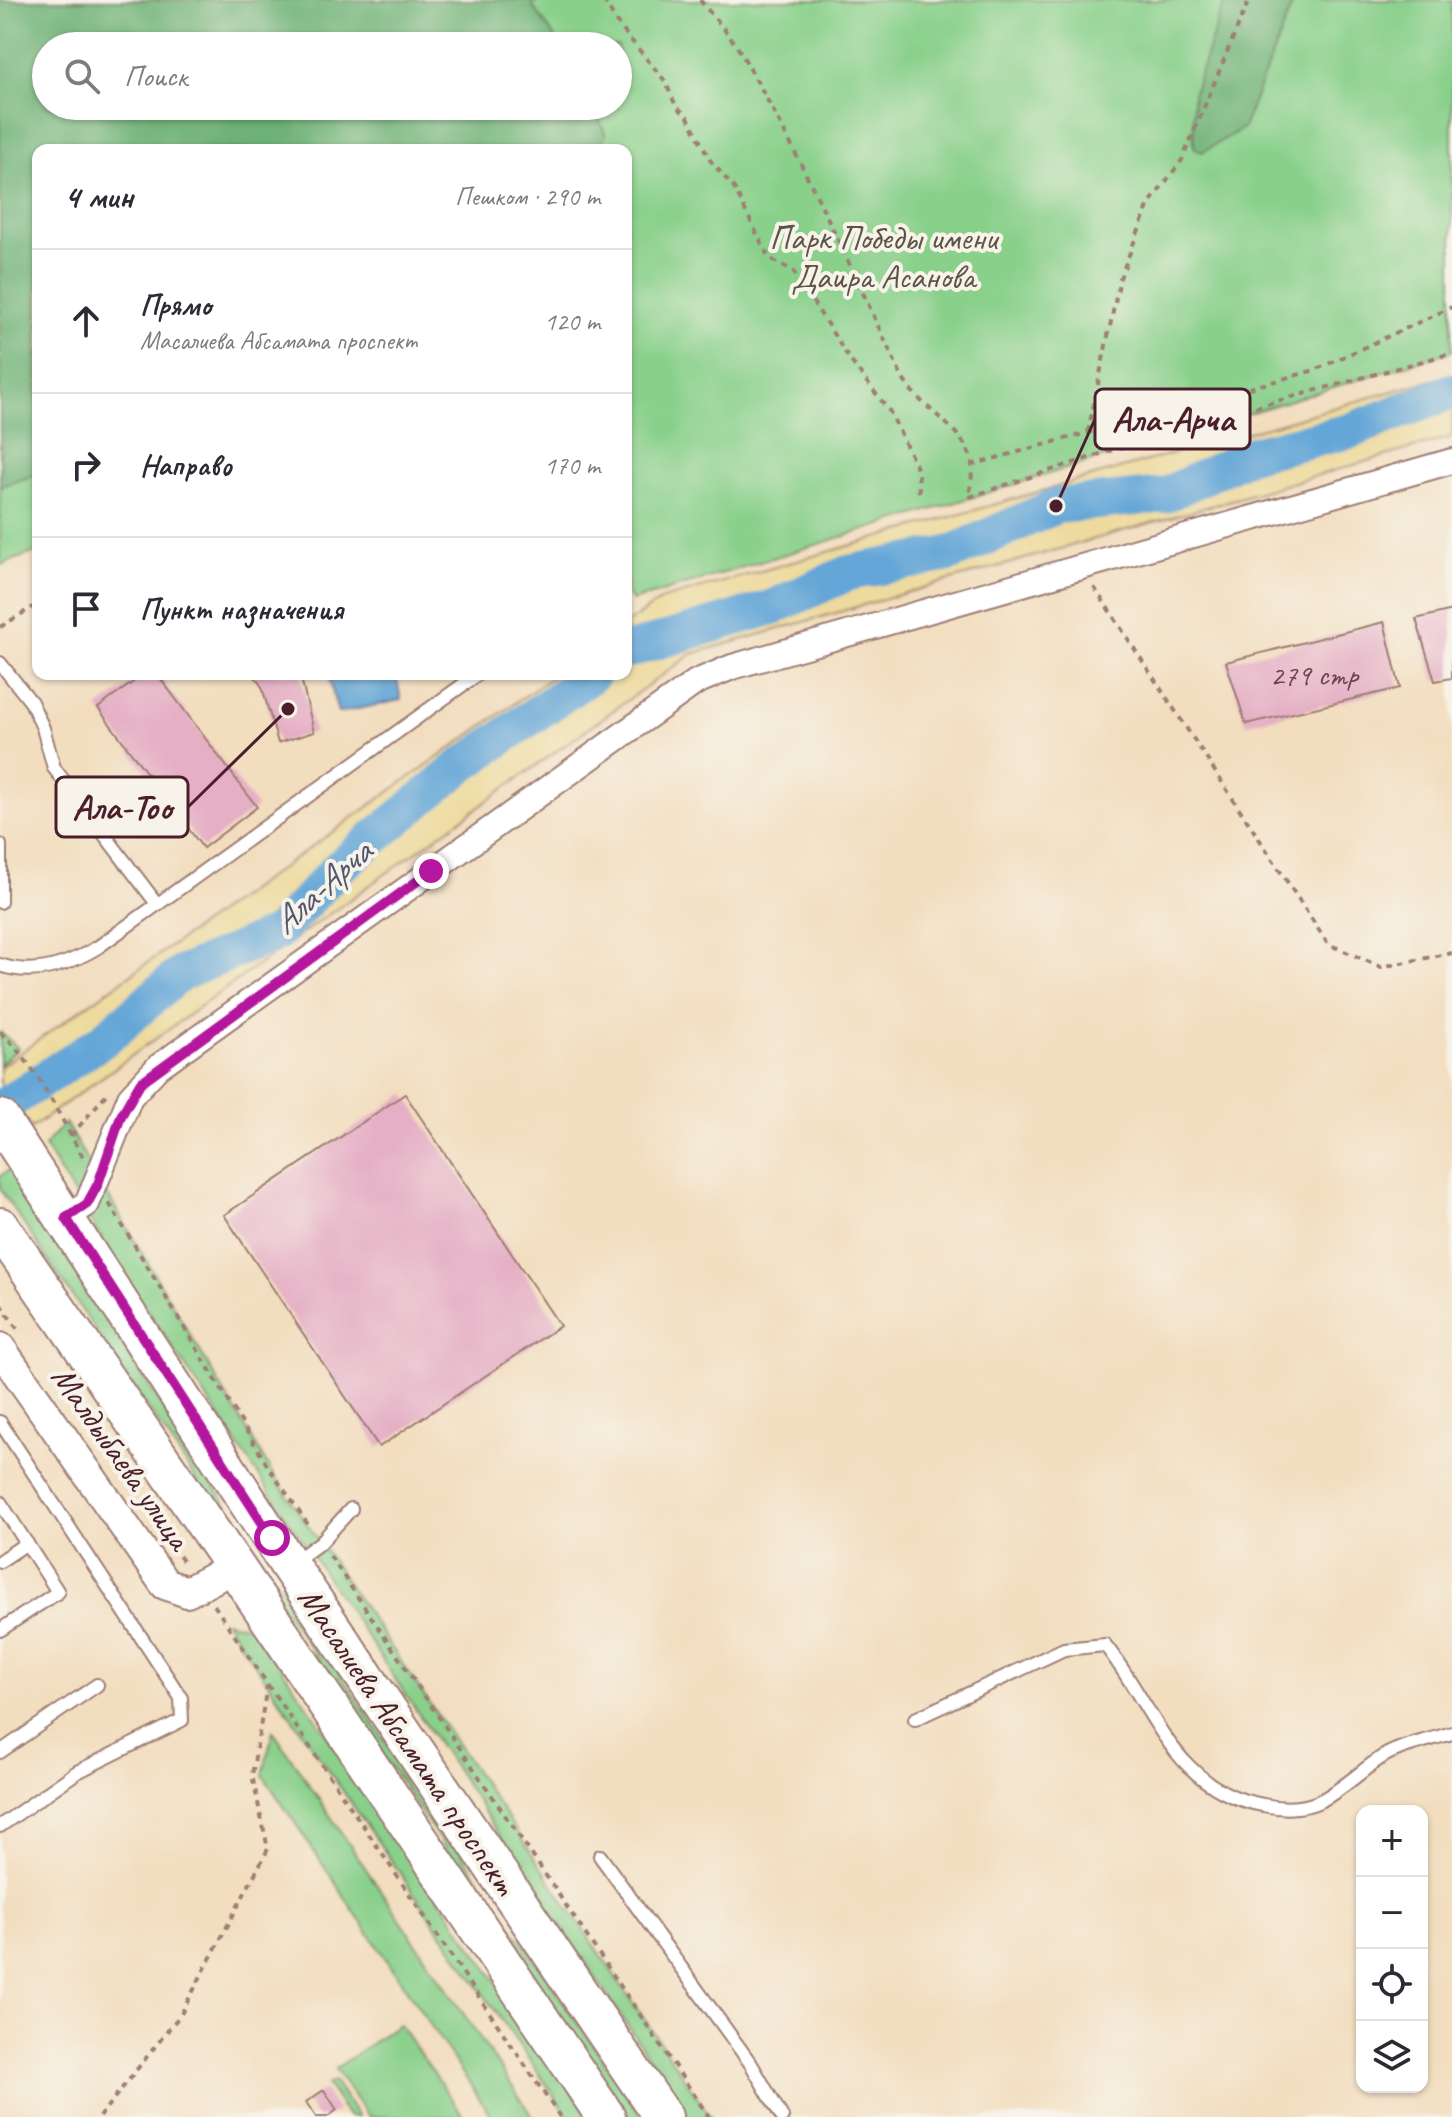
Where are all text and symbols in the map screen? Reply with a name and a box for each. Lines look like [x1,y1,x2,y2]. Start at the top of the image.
search box [32,32,632,120]
icon: search [60,54,104,98]
text: Поиск [124,57,187,95]
text: 4 мин [64,175,133,218]
text: Пешком · 290 m [455,180,600,213]
park label: Парк Победы имени Даира Асанова [769,216,1000,298]
text: Прямо [140,286,211,324]
icon: ahead [64,299,108,343]
text: 120 m [544,305,600,338]
text: Масалиева Абсамата проспект [140,324,416,357]
callout: Ала-Арча [1095,389,1250,449]
text: Ала-Арча [1112,396,1237,442]
icon: right [64,443,108,487]
text: Направо [140,446,232,484]
text: 170 m [544,449,600,482]
icon: arrive [64,587,108,631]
text: Пункт назначения [140,590,343,628]
house number: 279 стр [1270,656,1360,694]
callout: Ала-Тоо [56,777,188,837]
text: Ала-Тоо [72,784,176,830]
water label: Ала-Арча [262,828,384,944]
route end [413,853,449,889]
street label: Малдыбаева улица [42,1357,203,1560]
route start [254,1520,290,1556]
street label: Масалиева Абсамата проспект [289,1578,528,1904]
map controls [1356,1805,1428,2093]
button: + [1356,1805,1428,1877]
button: − [1356,1877,1428,1949]
button: locate [1356,1949,1428,2021]
button: layers [1356,2021,1428,2093]

